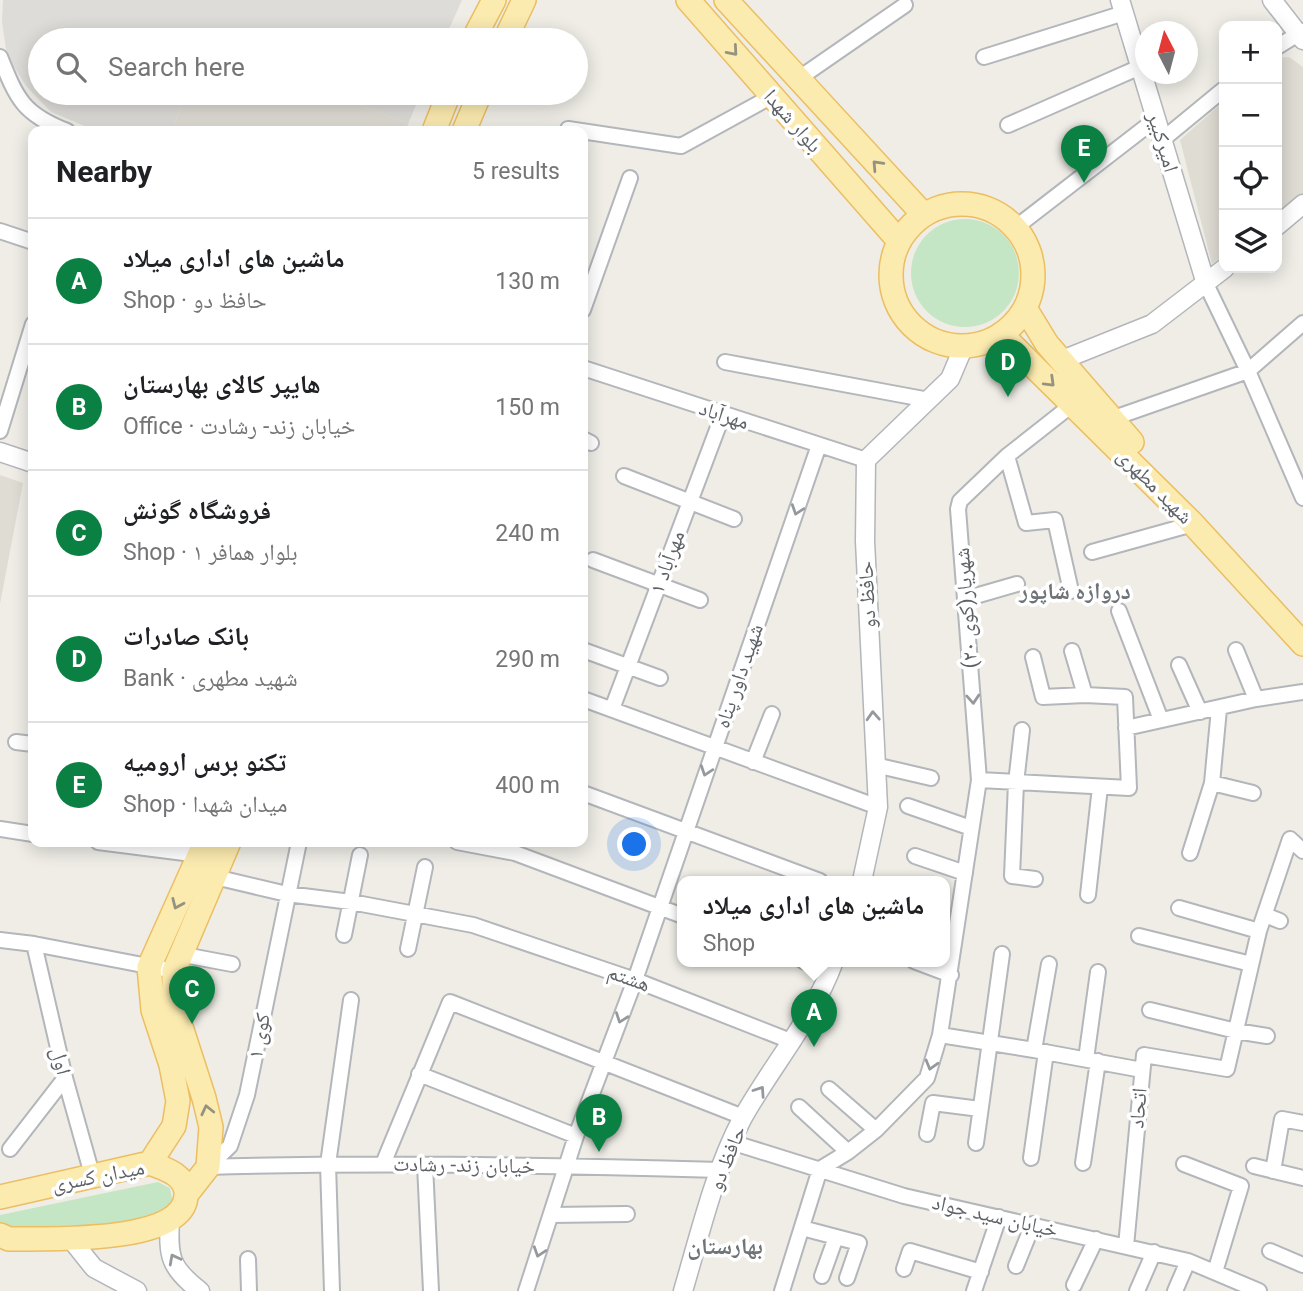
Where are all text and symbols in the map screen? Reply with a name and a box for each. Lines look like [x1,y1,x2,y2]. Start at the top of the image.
north arrow [1135,21,1198,84]
map controls [1219,21,1282,273]
button: + [1219,21,1282,84]
search box [28,28,588,105]
one-way arrow [725,43,737,56]
icon: search [52,48,90,86]
text: Search here [108,52,245,82]
button: − [1219,84,1282,147]
street label: بلوار شهدا [759,85,827,157]
street label: امیرکبیر [1142,108,1183,175]
pin: E [1061,125,1107,183]
button: locate [1219,147,1282,210]
text: Nearby [56,154,152,189]
text: 5 results [472,158,560,185]
one-way arrow [873,160,886,173]
button: layers [1219,210,1282,273]
text: ماشین های اداری میلاد [123,243,345,273]
text: A [71,268,87,295]
text: 130 m [495,268,560,295]
text: Shop · حافظ دو [123,287,267,314]
pin: D [985,339,1031,397]
text: هایپر کالای بهارستان [123,369,321,399]
one-way arrow [1042,373,1055,386]
text: B [72,394,86,421]
text: 150 m [495,394,560,421]
street label: مهرآباد [696,396,752,434]
text: Office · خیابان زند- رشادت [123,413,355,440]
street label: شهید مطهری [1112,443,1198,529]
text: فروشگاه گونش [123,495,271,525]
one-way arrow [791,503,805,515]
text: C [71,520,87,547]
text: 240 m [495,520,560,547]
street label: مهرآباد ۱ [645,527,689,597]
text: Shop · بلوار همافر ۱ [123,539,298,566]
street label: شهریار(کوی ۲۰) [950,547,982,669]
street label: حافظ دو [853,561,881,629]
district label: دروازه شاپور [1018,578,1131,605]
text: بانک صادرات [123,621,249,651]
street label: شهید داور پناه [710,621,768,731]
text: D [72,646,86,673]
text: 290 m [495,646,560,673]
text: Bank · شهید مطهری [123,665,298,692]
one-way arrow [965,694,980,705]
one-way arrow [866,710,881,721]
text: تکنو برس ارومیه [123,747,286,777]
one-way arrow [700,764,714,776]
text: E [73,772,85,799]
text: 400 m [495,772,560,799]
text: Shop · میدان شهدا [123,791,287,818]
your location [617,827,651,861]
popup [677,876,950,967]
text: ماشین های اداری میلاد [703,890,924,920]
one-way arrow [171,897,185,910]
text: Shop [703,930,755,957]
street label: هشتم [604,959,653,999]
pin: C [169,966,215,1024]
pin: A [791,989,837,1047]
street label: کوی ۱ [243,1011,275,1061]
one-way arrow [615,1011,629,1023]
street label: اول [46,1045,76,1077]
one-way arrow [925,1059,940,1071]
one-way arrow [752,1086,765,1099]
street label: اتحاد [1124,1087,1152,1129]
pin: B [576,1094,622,1152]
one-way arrow [201,1104,216,1116]
street label: حافظ دو [703,1122,751,1194]
street label: خیابان زند- رشادت [393,1152,535,1178]
street label: میدان کسری [50,1155,146,1197]
street label: خیابان سید جواد [930,1190,1060,1242]
district label: بهارستان [687,1233,763,1260]
one-way arrow [533,1245,547,1257]
one-way arrow [168,1254,182,1267]

